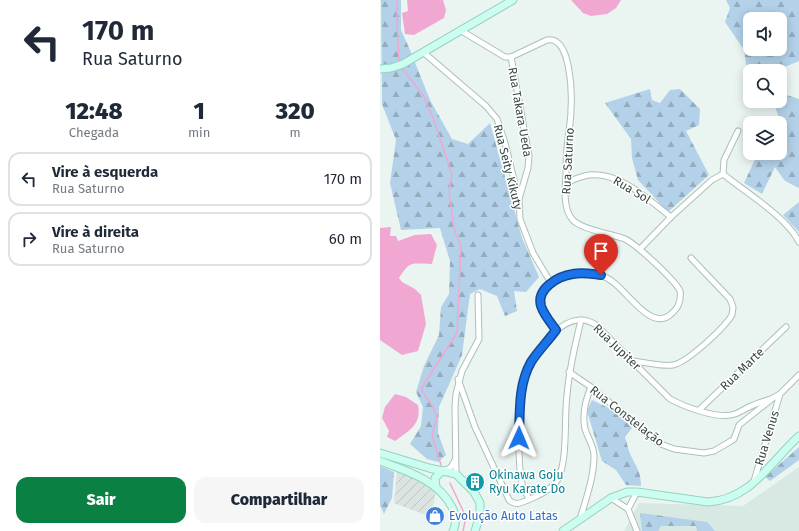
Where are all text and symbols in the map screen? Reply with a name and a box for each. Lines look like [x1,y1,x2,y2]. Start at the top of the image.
map controls [743,12,787,160]
button: sound [743,12,787,56]
text: 170 m [82,14,154,47]
icon: left [16,16,68,68]
text: Rua Saturno [82,48,183,70]
button: search [743,64,787,108]
street label: Rua Takara Ueda [505,66,535,158]
text: 12:48 [65,97,123,125]
text: 1 [193,97,205,125]
text: 320 [276,97,315,125]
button: layers [743,116,787,160]
street label: Rua Seity Kikuty [491,123,525,211]
text: Chegada [69,125,119,140]
text: min [188,125,210,140]
text: m [290,125,301,140]
street label: Rua Saturno [559,127,577,195]
text: Vire à esquerda [52,163,158,181]
icon: left [18,168,40,190]
text: 170 m [324,170,362,188]
street label: Rua Sol [611,173,654,207]
text: Rua Saturno [52,181,125,196]
text: Vire à direita [52,223,139,241]
icon: right [18,228,40,250]
text: 60 m [329,230,362,248]
pin [584,234,618,275]
icon: arrive [590,240,612,262]
text: Rua Saturno [52,241,125,256]
street label: Rua Jupiter [590,321,644,373]
street label: Rua Marte [717,345,767,393]
street label: Rua Constelação [587,383,667,449]
street label: Rua Venus [752,409,782,467]
position arrow [498,417,540,459]
place label: Okinawa Goju Ryu Karate Do [489,468,565,496]
building icon: Okinawa Goju Ryu Karate Do [464,471,486,493]
button: Sair [16,477,186,523]
button: Compartilhar [194,477,364,523]
shop icon: Evolução Auto Latas [424,505,446,527]
place label: Evolução Auto Latas [449,509,558,523]

